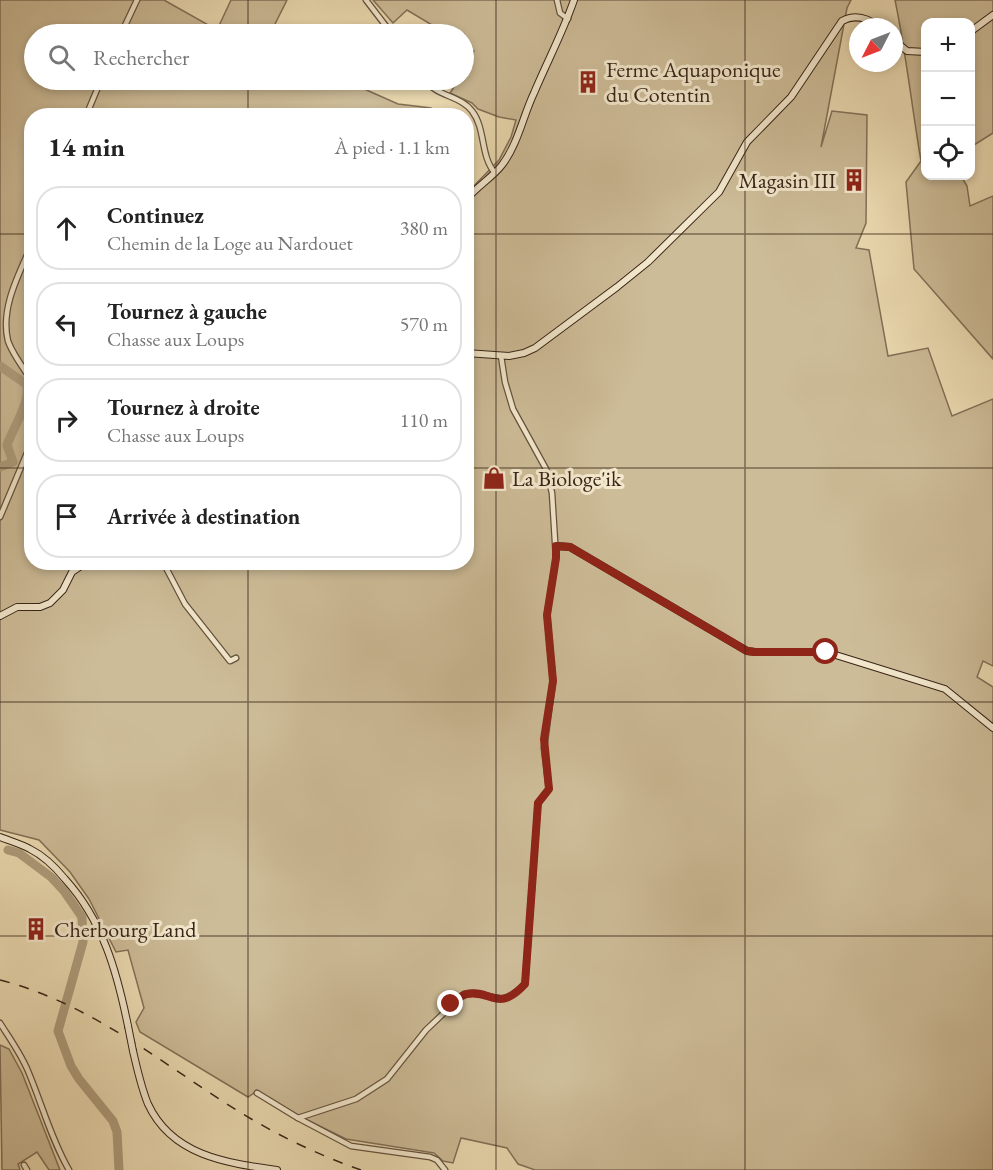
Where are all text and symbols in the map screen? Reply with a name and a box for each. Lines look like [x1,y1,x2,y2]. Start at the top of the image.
north arrow [849,18,903,72]
map controls [921,18,975,180]
button: + [921,18,975,72]
search box [24,24,474,90]
icon: search [45,41,78,74]
text: Rechercher [93,43,189,72]
place label: Ferme Aquaponique du Cotentin [606,55,781,109]
building icon: Ferme Aquaponique du Cotentin [575,69,601,95]
button: − [921,72,975,126]
button: locate [921,126,975,180]
text: 14 min [48,130,125,164]
text: À pied · 1.1 km [334,134,450,160]
place label: Magasin III [739,166,837,195]
building icon: Magasin III [841,167,867,193]
text: Continuez [107,201,204,230]
icon: ahead [50,212,83,245]
text: 380 m [400,215,448,241]
text: Chemin de la Loge au Nardouet [107,230,353,256]
text: Tournez à gauche [107,297,267,326]
icon: left [50,308,83,341]
text: 570 m [400,311,448,337]
text: Chasse aux Loups [107,326,244,352]
text: Tournez à droite [107,393,260,422]
icon: right [50,404,83,437]
text: 110 m [400,407,448,433]
text: Chasse aux Loups [107,422,244,448]
place label: La Biologe'ik [512,464,622,493]
shop icon: La Biologe'ik [481,465,507,491]
icon: arrive [50,500,83,533]
text: Arrivée à destination [107,502,300,531]
route start [812,638,838,664]
place label: Cherbourg Land [54,915,197,944]
building icon: Cherbourg Land [23,916,49,942]
route end [437,990,463,1016]

